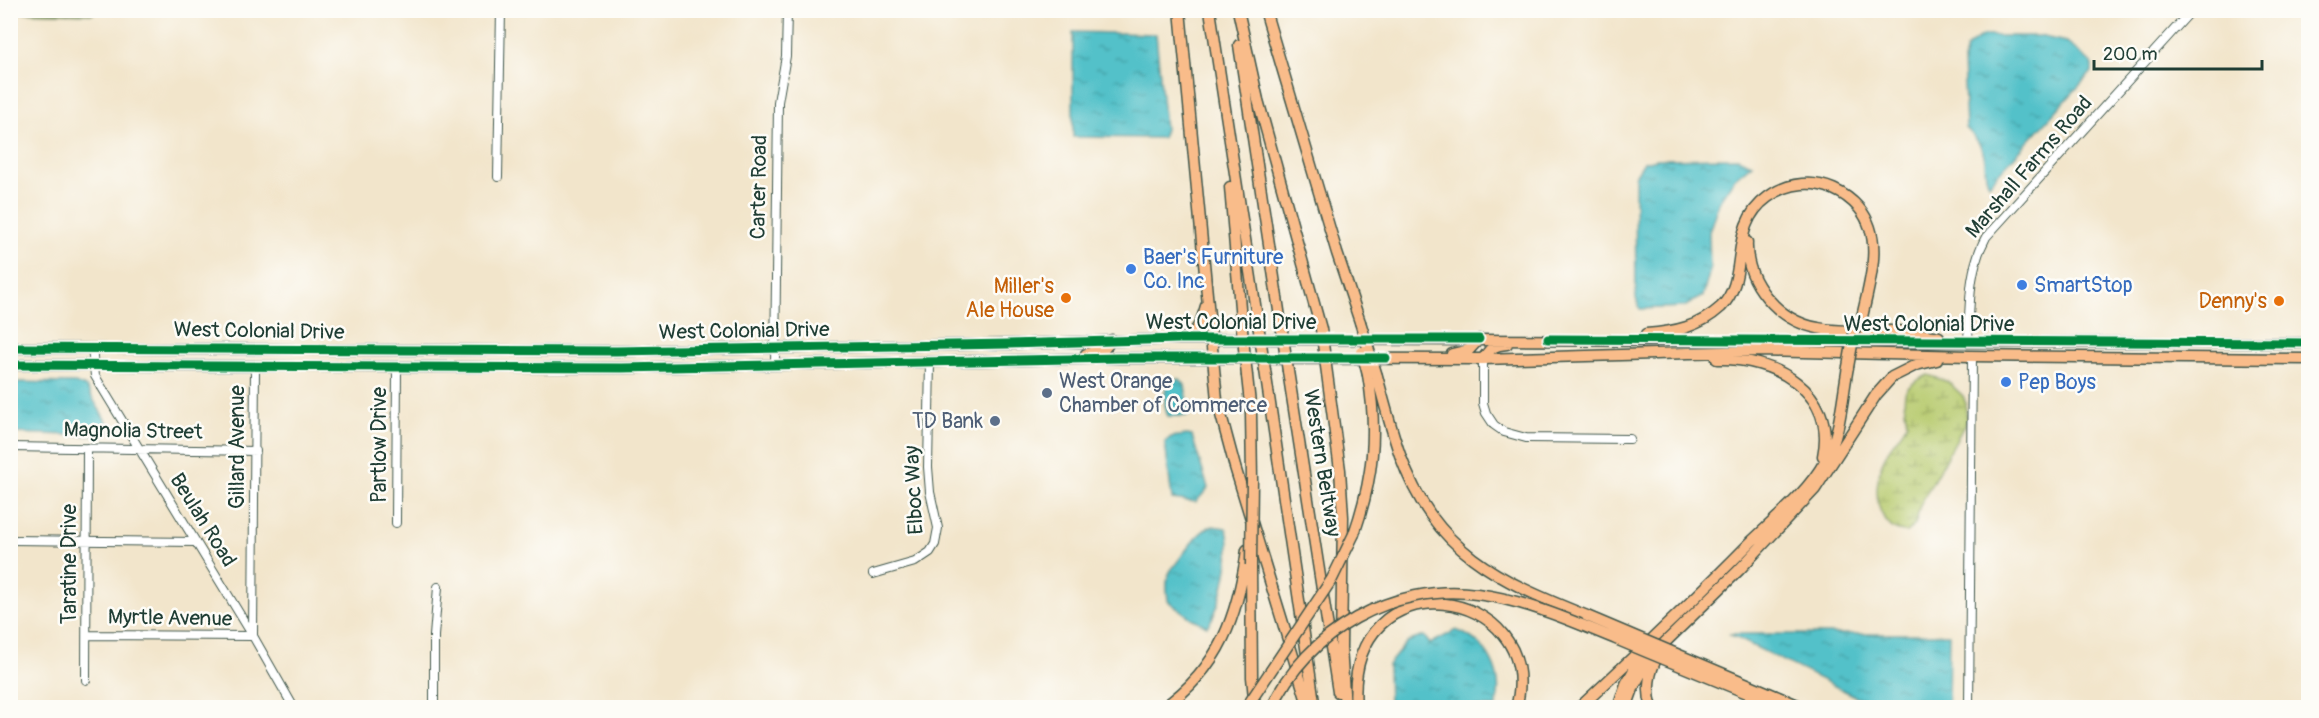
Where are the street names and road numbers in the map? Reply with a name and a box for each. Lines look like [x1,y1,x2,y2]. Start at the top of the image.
street label: Marshall Farms Road [1960,90,2098,244]
street label: Carter Road [745,134,773,240]
street label: West Colonial Drive [1146,309,1317,336]
street label: West Colonial Drive [1844,311,2015,338]
street label: West Colonial Drive [173,316,345,346]
street label: West Colonial Drive [658,316,830,346]
street label: Gillard Avenue [224,384,251,509]
street label: Partlow Drive [366,386,393,503]
street label: Western Beltway [1297,387,1347,539]
street label: Magnolia Street [63,416,203,446]
street label: Elboc Way [898,445,930,535]
street label: Beulah Road [164,468,242,572]
street label: Taratine Drive [56,503,83,624]
street label: Myrtle Avenue [108,603,233,633]

